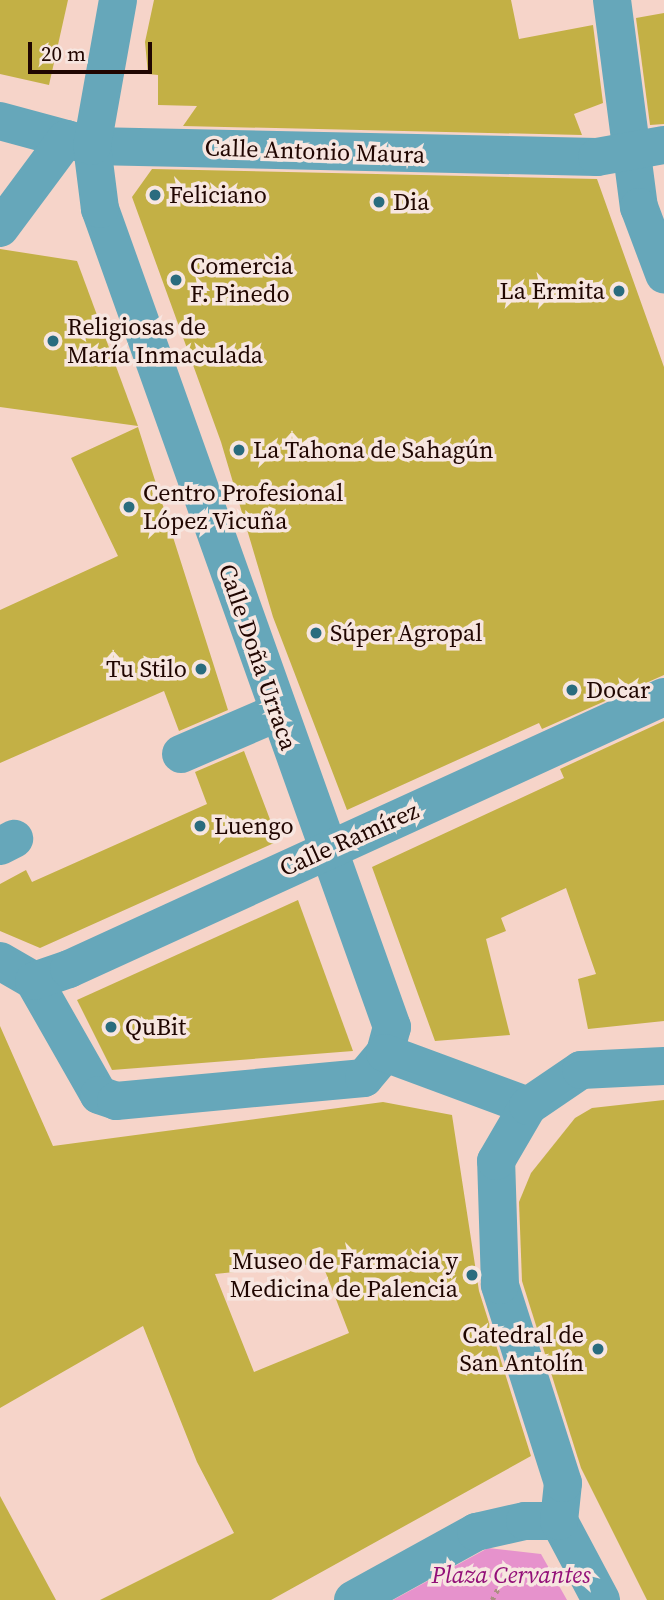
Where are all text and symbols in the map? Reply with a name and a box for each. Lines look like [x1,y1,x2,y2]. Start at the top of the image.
scale bar [32,28,156,72]
text: 20 m [41,39,86,68]
street label: Calle Antonio Maura [204,133,426,169]
place label: Feliciano [169,181,267,209]
marker: Feliciano [147,187,163,203]
place label: Dia [393,188,429,216]
marker: Dia [371,194,387,210]
place label: Comercia F. Pinedo [190,252,293,308]
marker: Comercia F. Pinedo [168,272,184,288]
place label: La Ermita [499,277,605,305]
marker: La Ermita [611,283,627,299]
place label: Religiosas de María Inmaculada [67,313,263,369]
marker: Religiosas de María Inmaculada [45,333,61,349]
place label: La Tahona de Sahagún [253,436,494,464]
marker: La Tahona de Sahagún [231,442,247,458]
place label: Centro Profesional López Vicuña [143,479,343,535]
marker: Centro Profesional López Vicuña [121,499,137,515]
street label: Calle Doña Urraca [213,560,303,754]
place label: Súper Agropal [330,619,482,647]
marker: Súper Agropal [308,625,324,641]
place label: Tu Stilo [106,655,187,683]
marker: Tu Stilo [193,661,209,677]
place label: Docar [586,676,650,704]
marker: Docar [564,682,580,698]
street label: Calle Ramírez [275,796,423,882]
place label: Luengo [214,812,294,840]
marker: Luengo [192,818,208,834]
place label: QuBit [125,1013,186,1041]
marker: QuBit [103,1019,119,1035]
place label: Museo de Farmacia y Medicina de Palencia [230,1247,458,1303]
marker: Museo de Farmacia y Medicina de Palencia [464,1267,480,1283]
place label: Catedral de San Antolín [460,1321,584,1377]
marker: Catedral de San Antolín [590,1341,606,1357]
park label: Plaza Cervantes [431,1561,591,1589]

